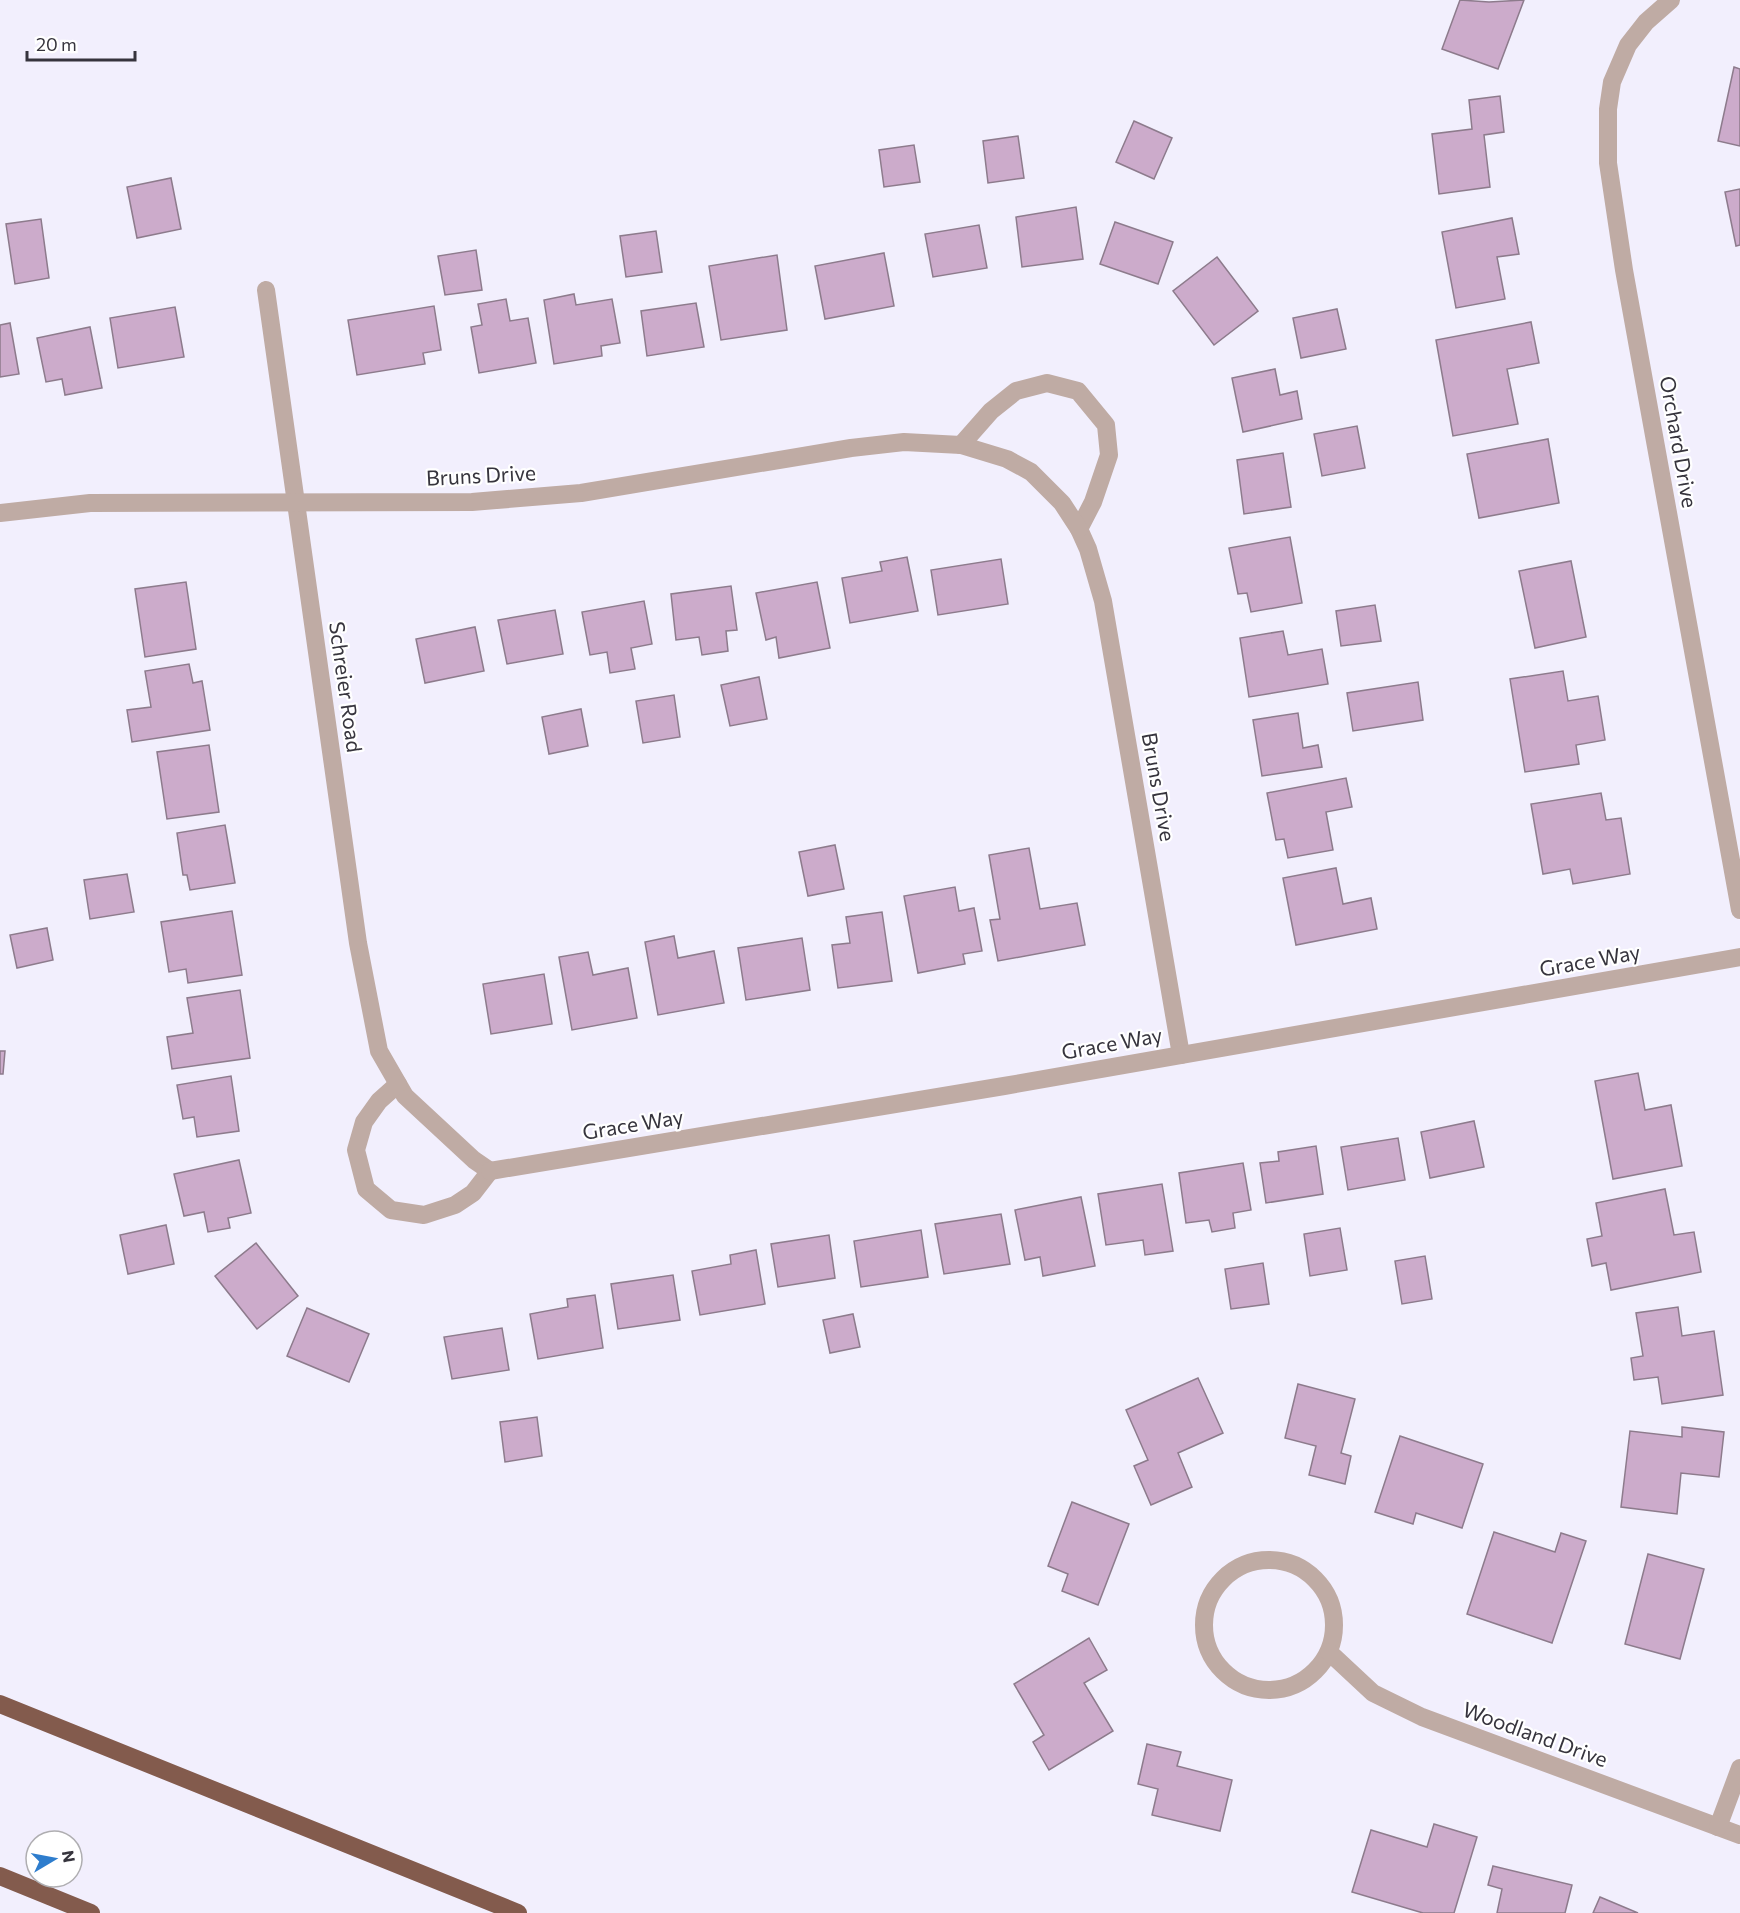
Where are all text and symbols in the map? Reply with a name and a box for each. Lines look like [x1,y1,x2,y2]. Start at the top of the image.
scale bar [27,24,135,62]
text: 20 m [36,33,77,55]
street label: Orchard Drive [1656,374,1703,510]
street label: Bruns Drive [425,459,537,490]
street label: Schreier Road [325,620,368,754]
street label: Bruns Drive [1138,730,1181,843]
street label: Grace Way [1537,938,1642,981]
street label: Grace Way [1059,1021,1164,1064]
street label: Grace Way [580,1103,685,1144]
street label: Woodland Drive [1460,1696,1611,1771]
north arrow [24,1829,84,1889]
text: N [59,1849,80,1864]

